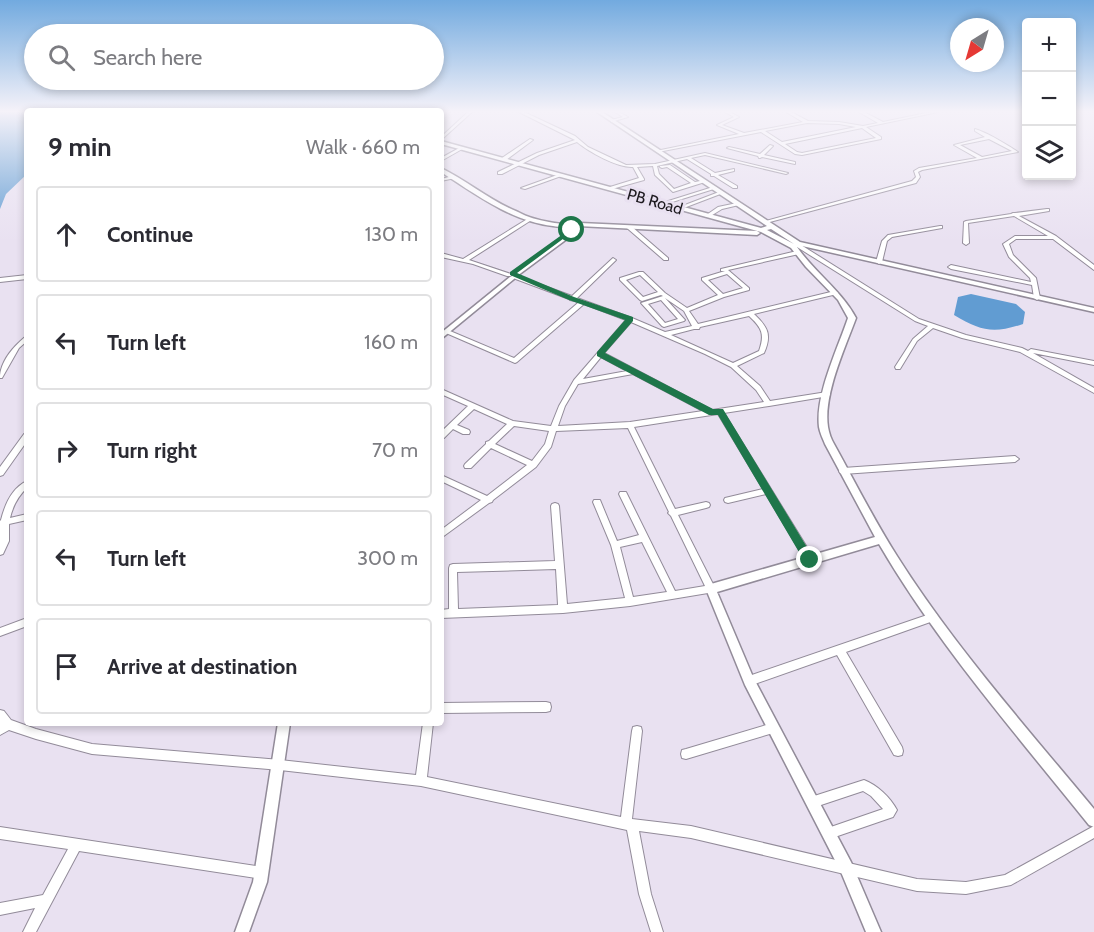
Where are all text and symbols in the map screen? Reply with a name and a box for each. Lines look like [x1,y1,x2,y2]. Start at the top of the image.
north arrow [950,18,1004,72]
map controls [1022,18,1076,180]
button: + [1022,18,1076,72]
search box [24,24,444,90]
icon: search [45,41,78,74]
text: Search here [93,44,202,71]
button: − [1022,72,1076,126]
button: layers [1022,126,1076,180]
text: 9 min [48,131,112,163]
text: Walk · 660 m [306,135,420,159]
street label: PB Road [625,184,685,218]
route start [558,216,584,242]
icon: ahead [50,218,83,251]
text: Continue [107,221,193,248]
text: 130 m [365,222,418,246]
icon: left [50,326,83,359]
text: Turn left [107,329,186,356]
text: 160 m [364,330,418,354]
icon: right [50,434,83,467]
text: Turn right [107,437,197,464]
text: 70 m [372,438,418,462]
icon: left [50,542,83,575]
text: Turn left [107,545,186,572]
text: 300 m [357,546,418,570]
route end [796,546,822,572]
icon: arrive [50,650,83,683]
text: Arrive at destination [107,653,297,680]

